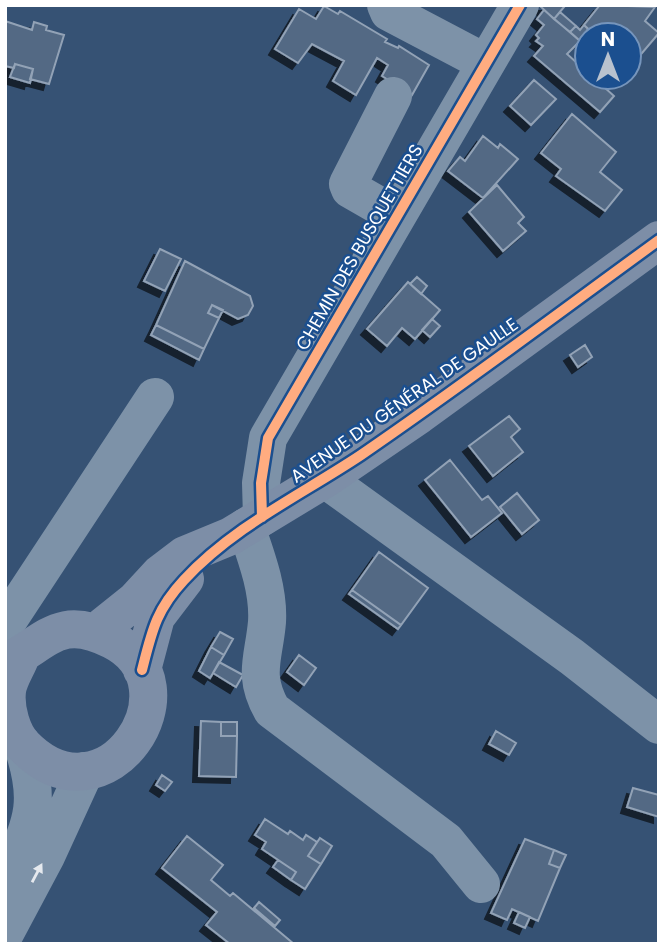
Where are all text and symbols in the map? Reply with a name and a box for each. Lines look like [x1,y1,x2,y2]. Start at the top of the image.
north arrow [573,21,643,91]
text: N [601,26,615,53]
street label: CHEMIN DES BUSQUETTIERS [290,139,428,355]
street label: AVENUE DU GÉNÉRAL DE GAULLE [285,312,523,488]
one-way arrow [31,862,43,882]

